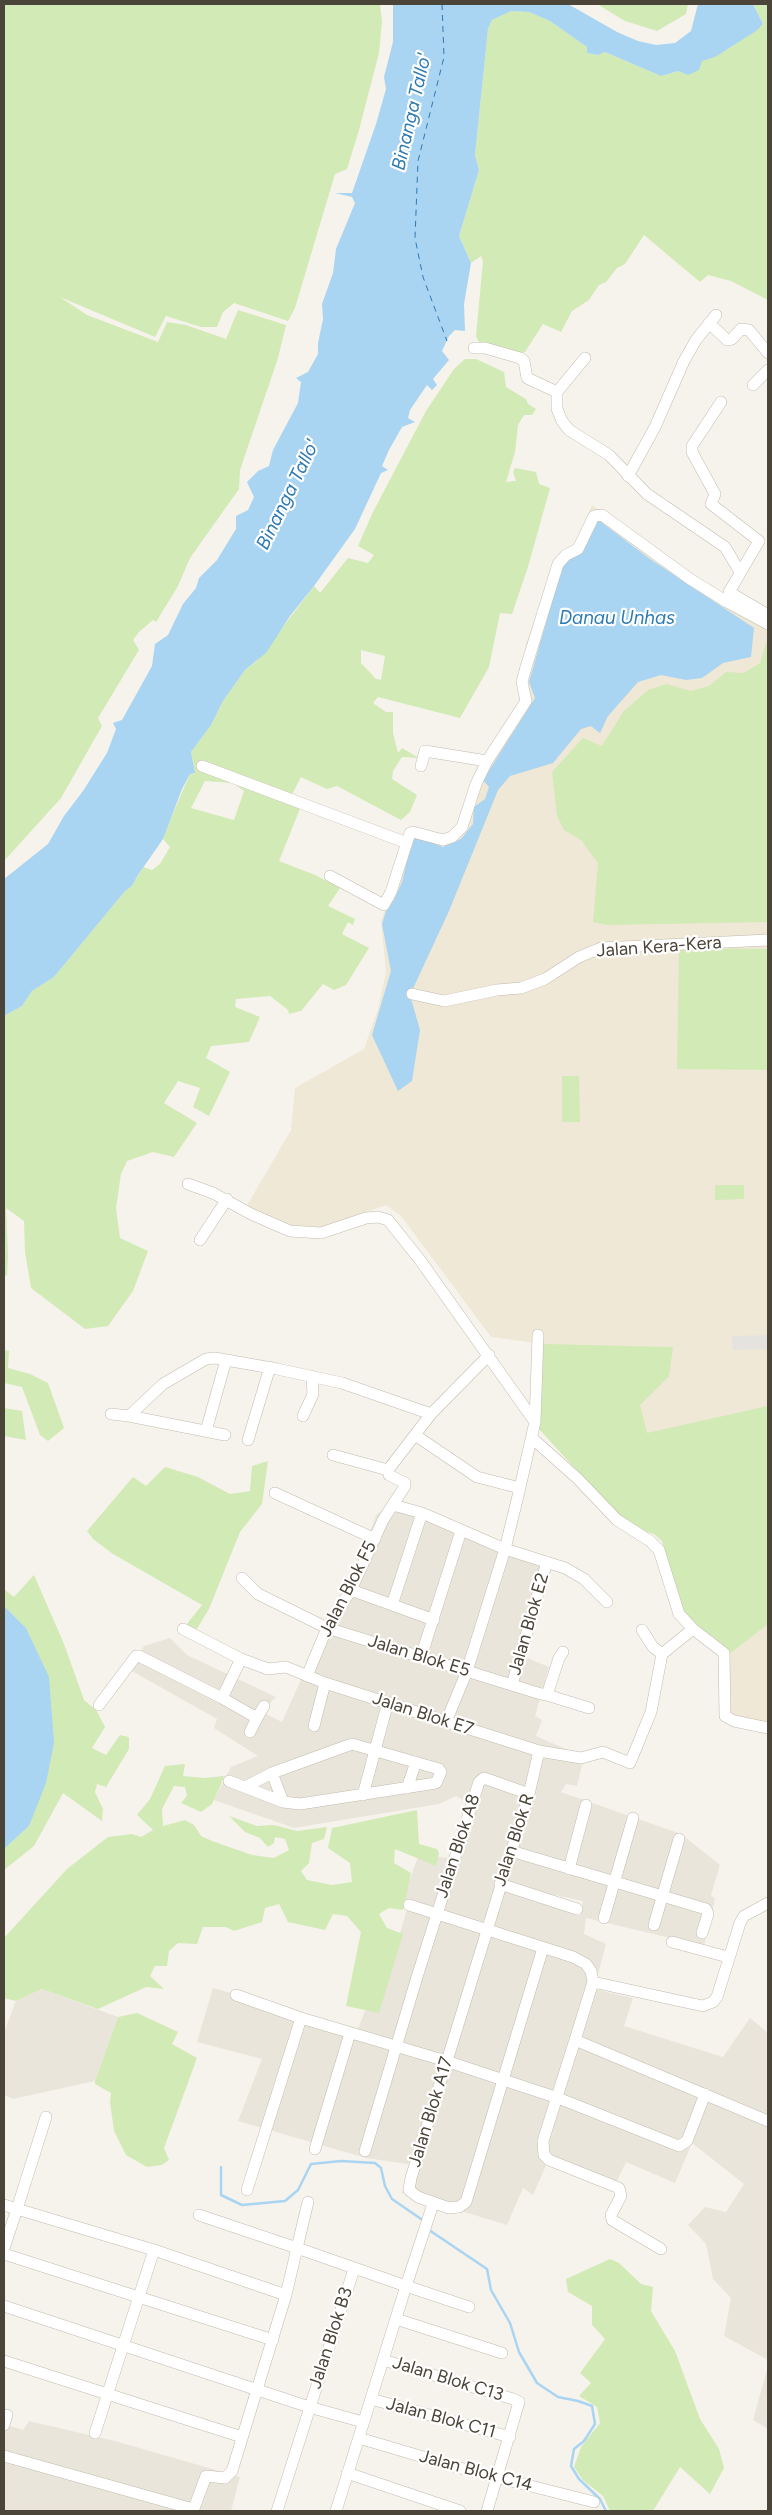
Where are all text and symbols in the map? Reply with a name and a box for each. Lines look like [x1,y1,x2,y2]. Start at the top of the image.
water label: Binanga Tallo' [387,51,437,173]
water label: Binanga Tallo' [252,436,324,554]
water label: Danau Unhas [559,607,675,629]
street label: Jalan Kera-Kera [596,932,722,962]
street label: Jalan Blok F5 [315,1537,381,1641]
street label: Jalan Blok E2 [504,1570,554,1678]
street label: Jalan Blok E5 [365,1630,473,1682]
street label: Jalan Blok E7 [370,1688,476,1740]
street label: Jalan Blok A8 [431,1791,485,1901]
street label: Jalan Blok R [489,1791,539,1889]
street label: Jalan Blok A17 [404,2054,458,2170]
street label: Jalan Blok B3 [304,2285,358,2391]
street label: Jalan Blok C13 [390,2352,506,2406]
street label: Jalan Blok C11 [384,2393,498,2443]
street label: Jalan Blok C14 [417,2446,535,2496]

